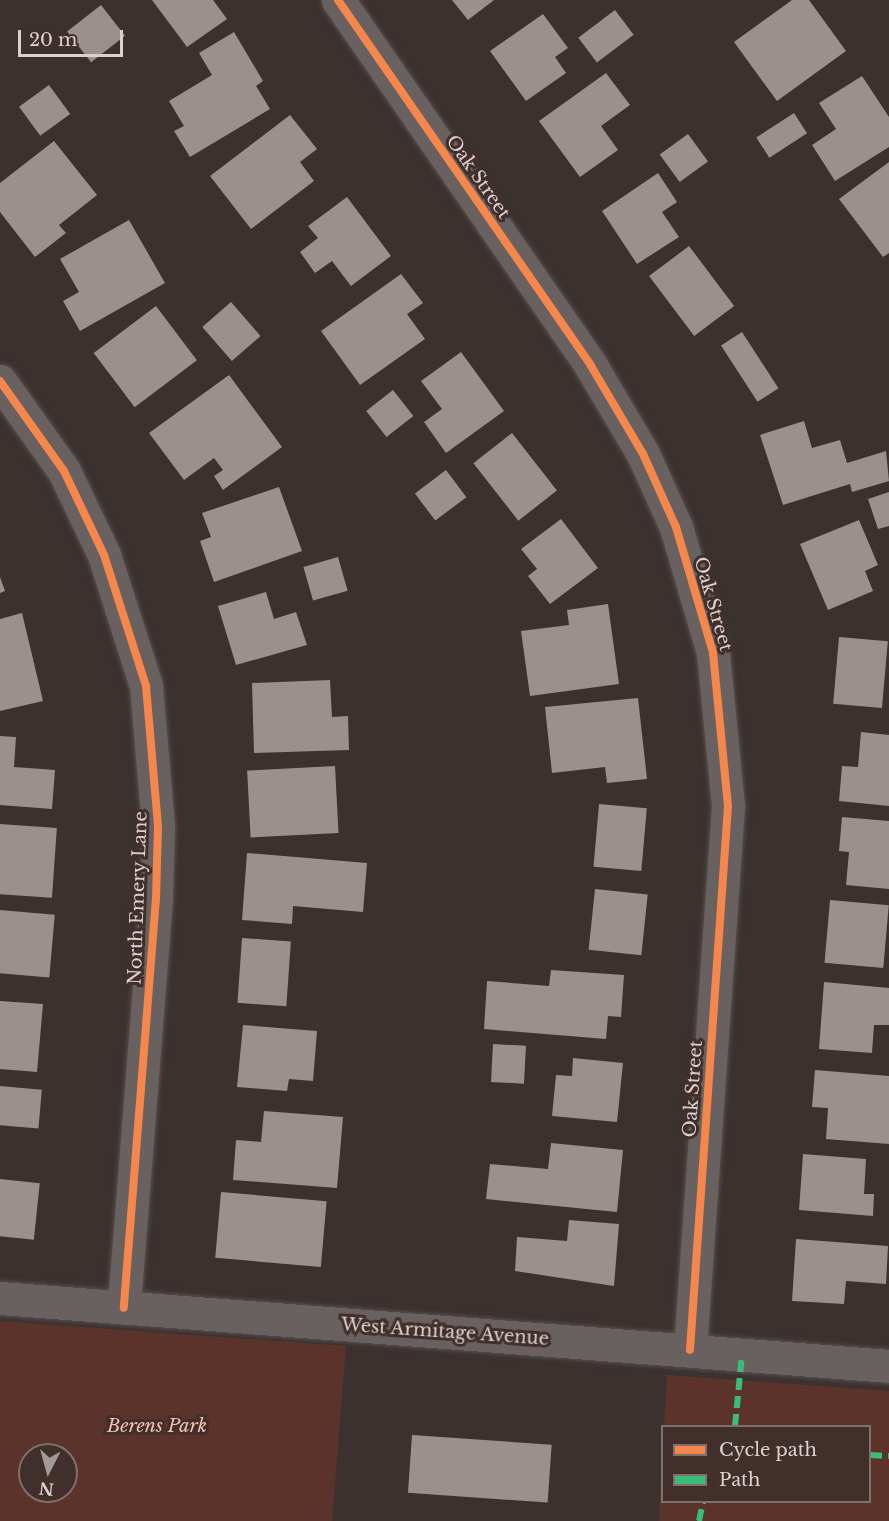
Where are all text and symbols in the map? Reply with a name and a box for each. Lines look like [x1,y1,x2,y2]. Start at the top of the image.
scale bar [21,18,126,56]
text: 20 m [29,29,77,51]
street label: Oak Street [441,131,515,223]
street label: Oak Street [689,554,737,654]
street label: North Emery Lane [124,811,152,985]
street label: Oak Street [679,1040,707,1138]
street label: West Armitage Avenue [340,1314,550,1350]
park label: Berens Park [107,1415,207,1437]
legend [661,1425,871,1503]
text: Cycle path [719,1439,817,1461]
north arrow [18,1443,78,1503]
text: Path [719,1469,760,1491]
text: N [38,1478,55,1500]

